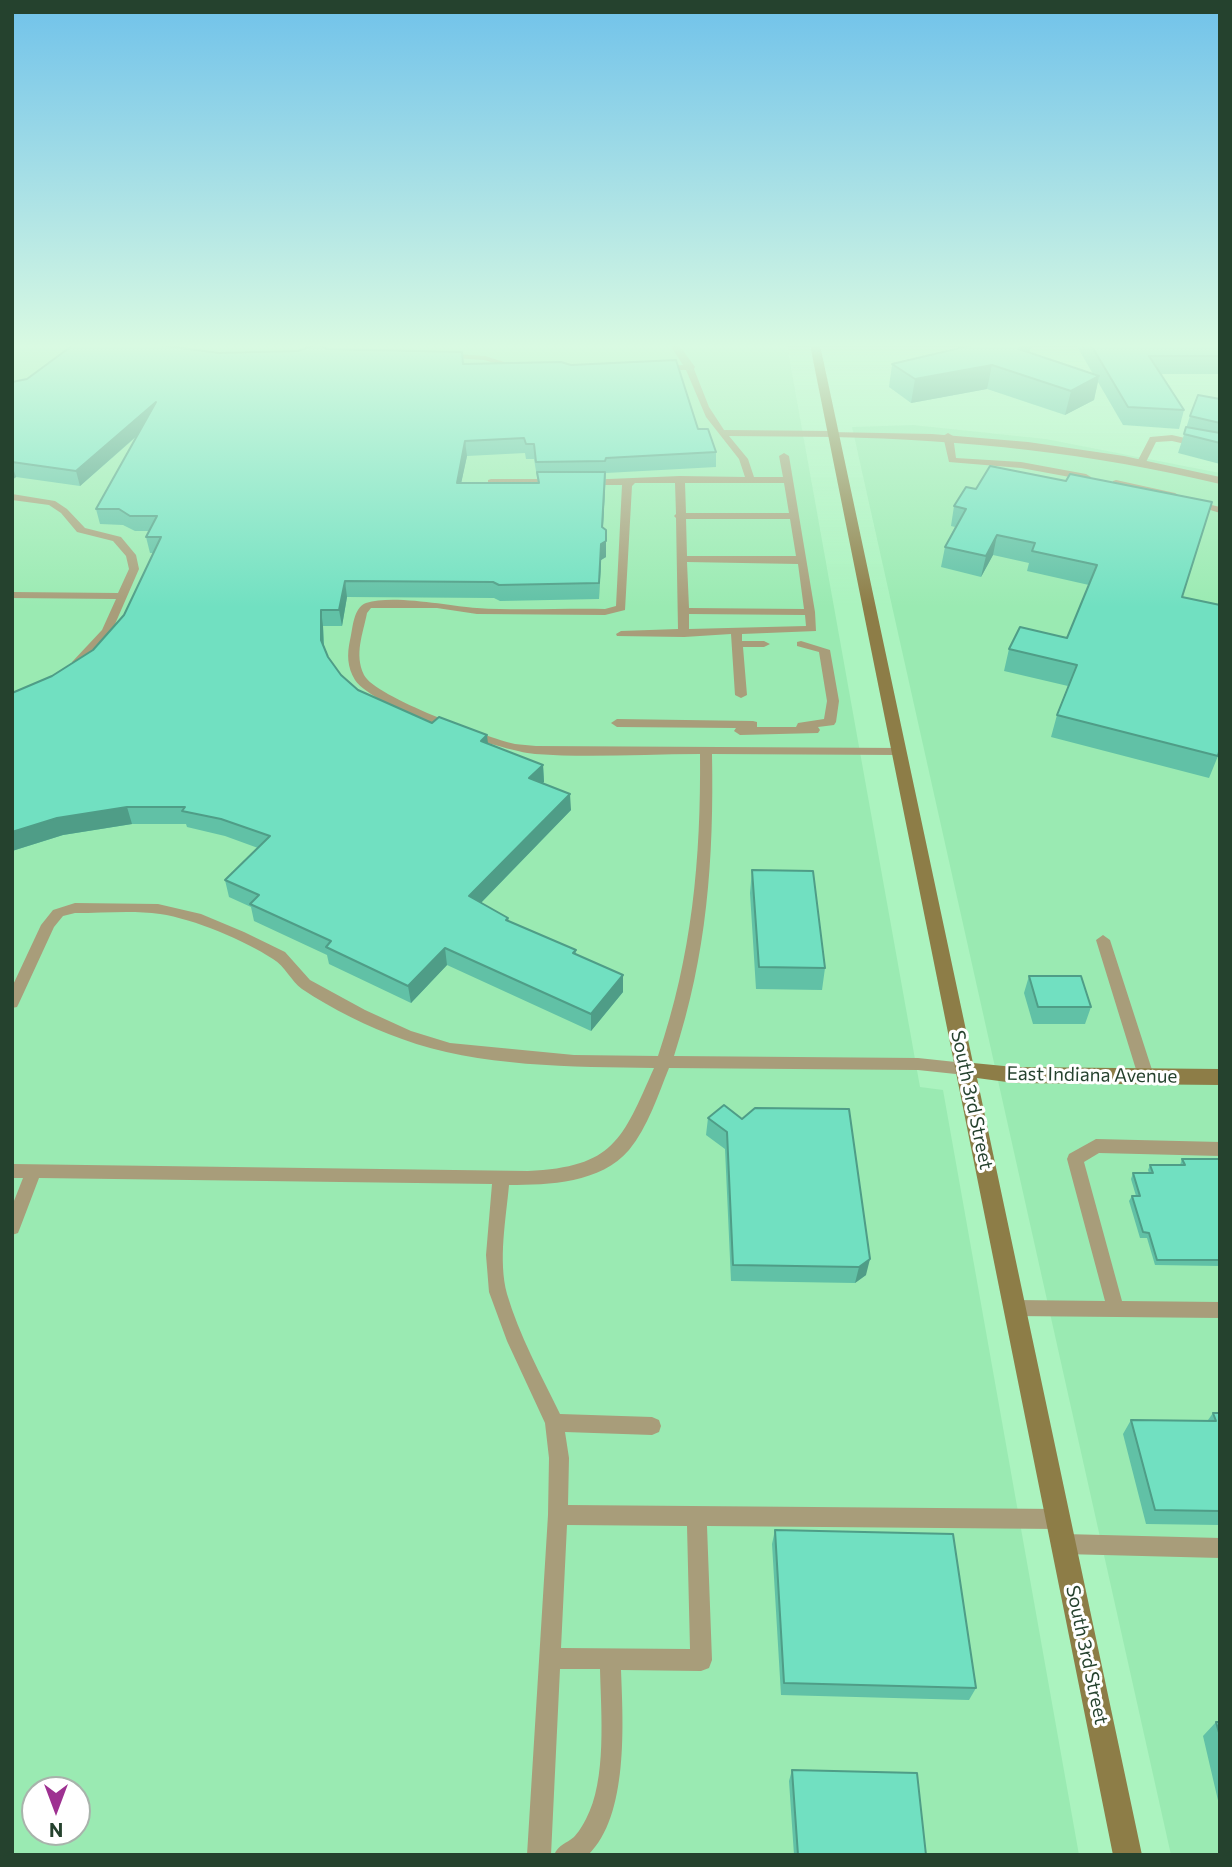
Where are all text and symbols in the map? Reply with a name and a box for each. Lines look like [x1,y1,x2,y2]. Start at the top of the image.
street label: South 3rd Street [946,1028,998,1172]
street label: East Indiana Avenue [1006,1062,1178,1088]
street label: South 3rd Street [1061,1583,1113,1727]
north arrow [21,1776,91,1846]
text: N [49,1819,63,1842]

